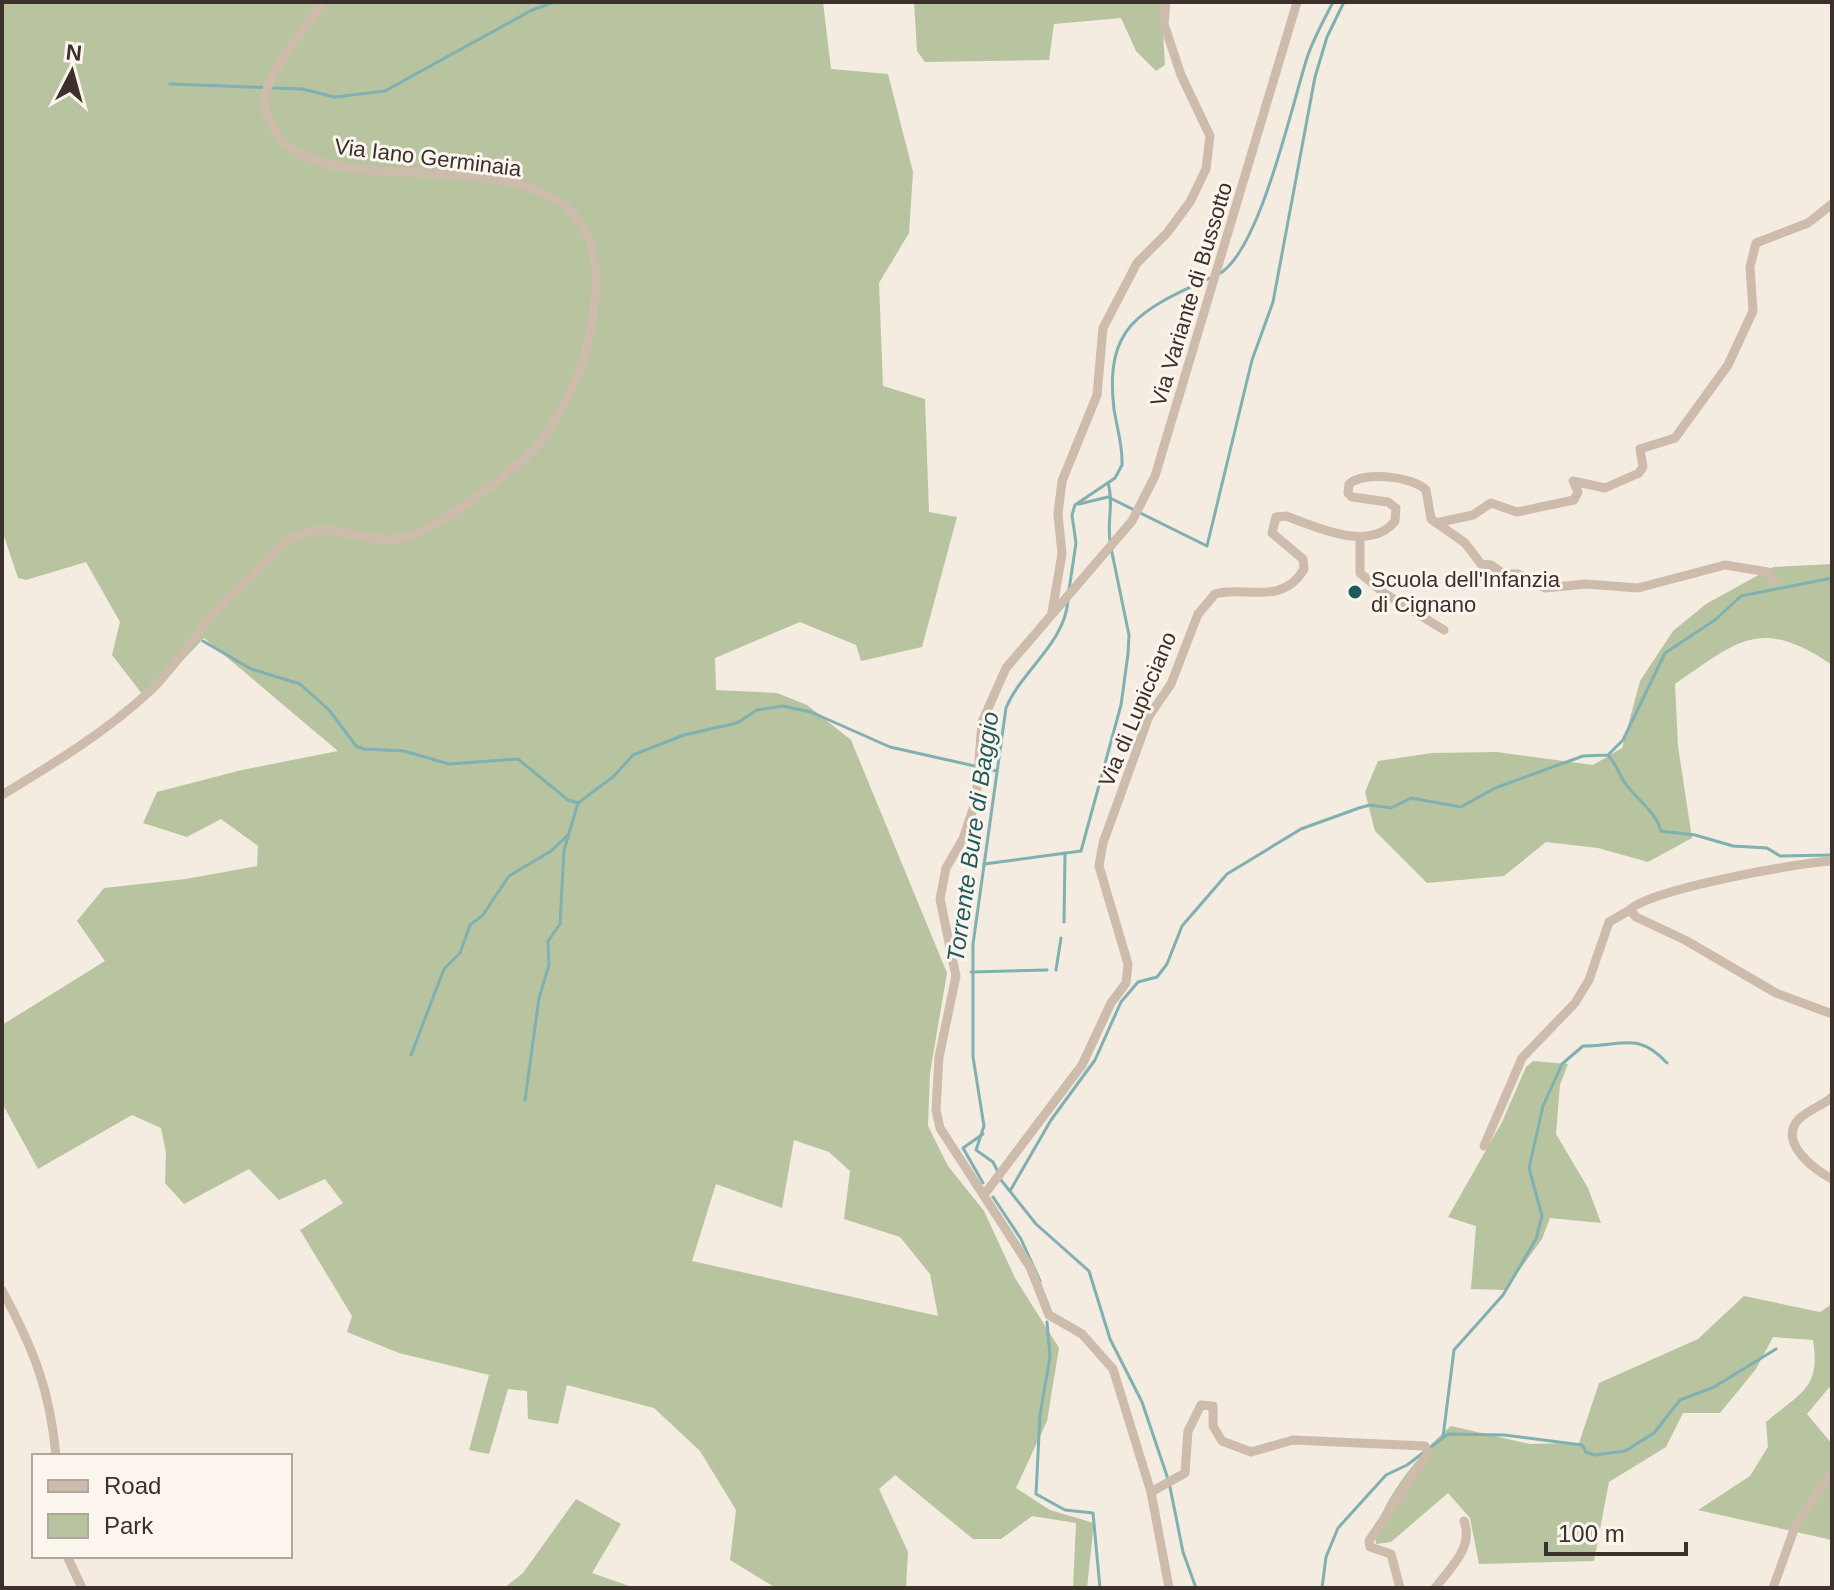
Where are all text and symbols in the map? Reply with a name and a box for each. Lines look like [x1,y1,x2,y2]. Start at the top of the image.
north arrow [32,32,112,112]
text: N [65,39,83,66]
street label: Via Iano Germinaia [333,134,523,181]
street label: Via Variante di Bussotto [1145,179,1237,409]
place label: Scuola dell'Infanzia di Cignano [1371,567,1561,617]
marker: Scuola dell'Infanzia di Cignano [1346,583,1364,601]
street label: Via di Lupicciano [1094,628,1181,790]
water label: Torrente Bure di Baggio [942,710,1003,964]
legend [32,1454,292,1558]
text: Road [104,1472,161,1499]
scale bar [1546,1506,1686,1556]
text: Park [104,1512,154,1539]
text: 100 m [1558,1520,1625,1547]

